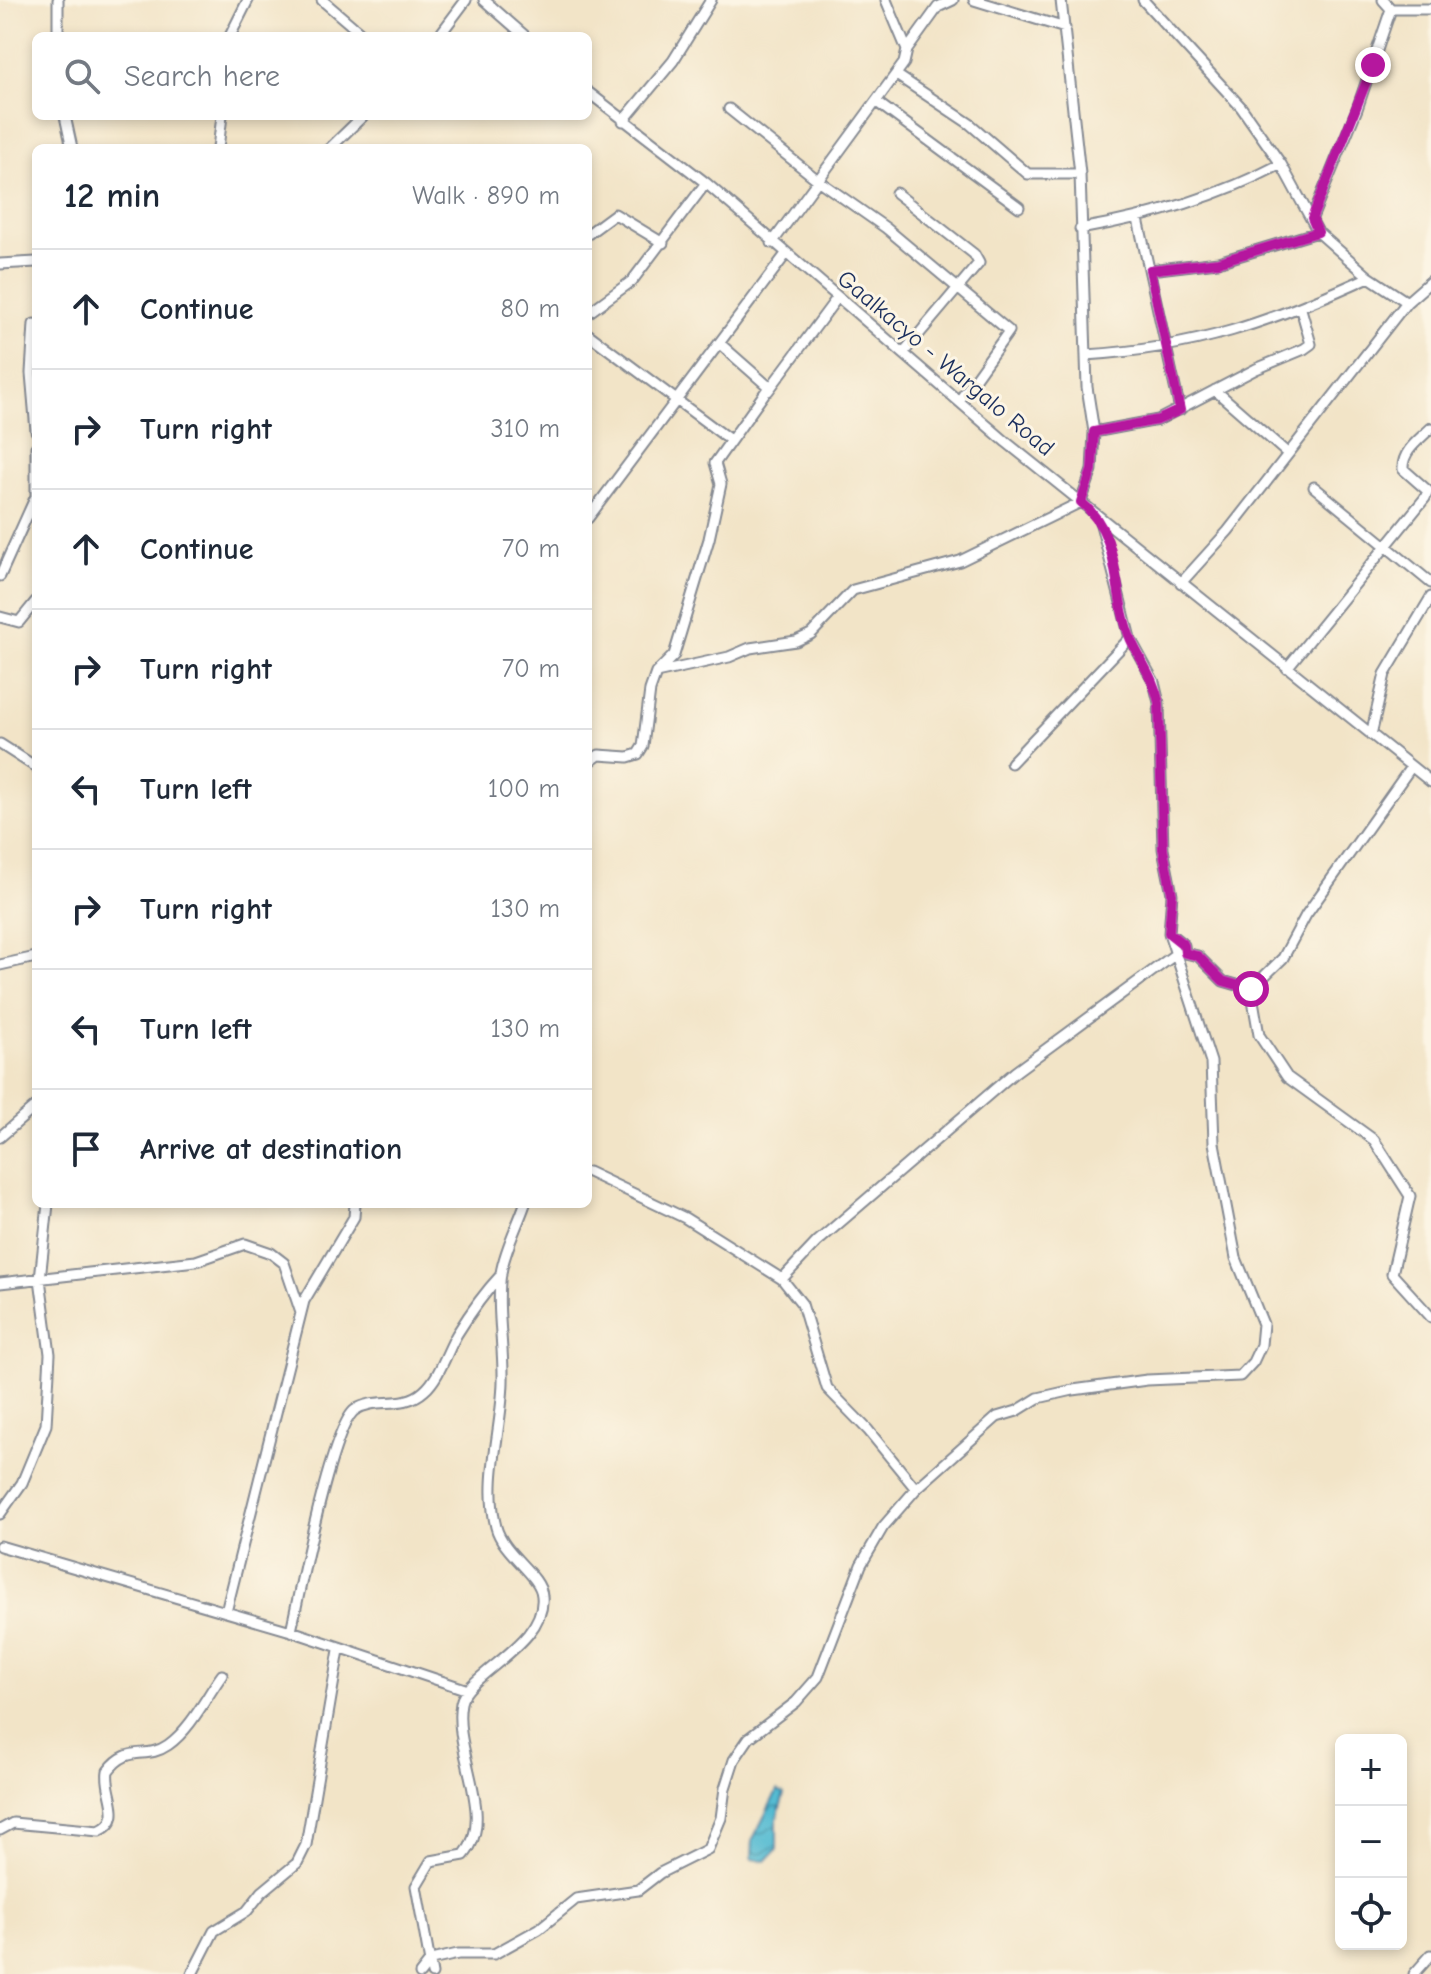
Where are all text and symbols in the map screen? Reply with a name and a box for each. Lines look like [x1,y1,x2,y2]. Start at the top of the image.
search box [32,32,592,120]
route end [1355,47,1391,83]
icon: search [60,54,104,98]
text: Search here [124,59,280,94]
text: 12 min [64,176,160,216]
text: Walk · 890 m [412,181,560,211]
street label: Gaalkacyo - Wargalo Road [832,264,1060,462]
icon: ahead [64,287,108,331]
text: Continue [140,292,254,327]
text: 80 m [501,294,560,324]
icon: right [64,407,108,451]
text: Turn right [140,412,272,447]
text: 310 m [491,414,560,444]
icon: ahead [64,527,108,571]
text: Continue [140,532,254,567]
text: 70 m [502,534,560,564]
icon: right [64,647,108,691]
text: Turn right [140,652,272,687]
text: 70 m [502,654,560,684]
icon: left [64,767,108,811]
text: Turn left [140,772,252,807]
text: 100 m [488,774,560,804]
icon: right [64,887,108,931]
text: Turn right [140,892,272,927]
text: 130 m [491,894,560,924]
route start [1233,971,1269,1007]
icon: left [64,1007,108,1051]
text: Turn left [140,1012,252,1047]
text: 130 m [491,1014,560,1044]
icon: arrive [64,1127,108,1171]
text: Arrive at destination [140,1132,402,1167]
map controls [1335,1734,1407,1950]
button: + [1335,1734,1407,1806]
button: − [1335,1806,1407,1878]
button: locate [1335,1878,1407,1950]

